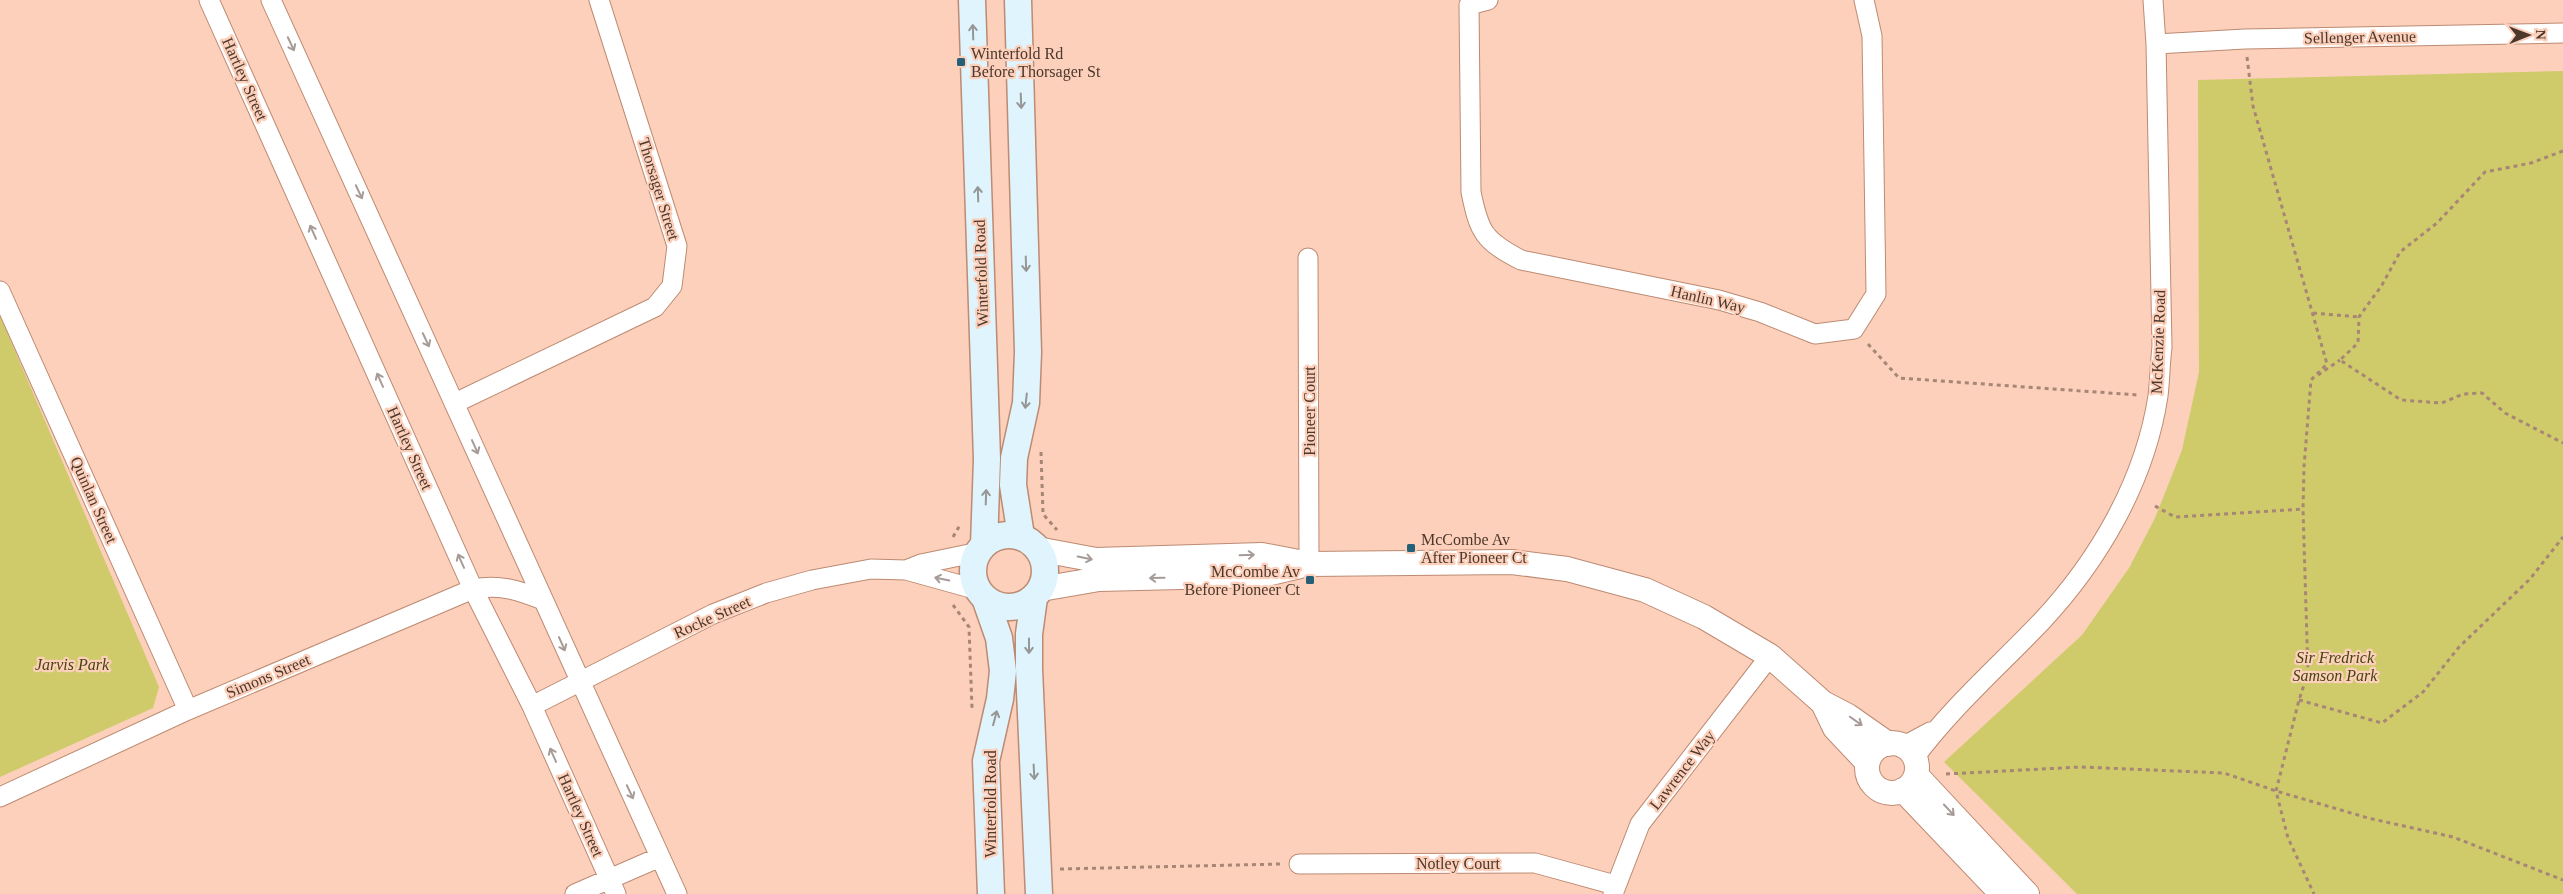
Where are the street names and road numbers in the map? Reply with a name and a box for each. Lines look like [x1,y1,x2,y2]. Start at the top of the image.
street label: Sellenger Avenue [2304,28,2416,47]
street label: Hartley Street [218,35,271,124]
street label: Thorsager Street [634,136,683,243]
street label: Winterfold Road [971,219,991,327]
street label: Hanlin Way [1669,282,1747,317]
street label: McKenzie Road [2148,290,2168,394]
street label: Pioneer Court [1301,366,1318,456]
street label: Hartley Street [383,404,436,493]
street label: Quinlan Street [67,454,121,546]
street label: Rocke Street [671,592,754,641]
street label: Simons Street [224,651,313,701]
street label: Lawrence Way [1646,727,1719,814]
street label: Winterfold Road [982,750,999,858]
street label: Hartley Street [554,771,607,860]
street label: Notley Court [1416,855,1501,873]

